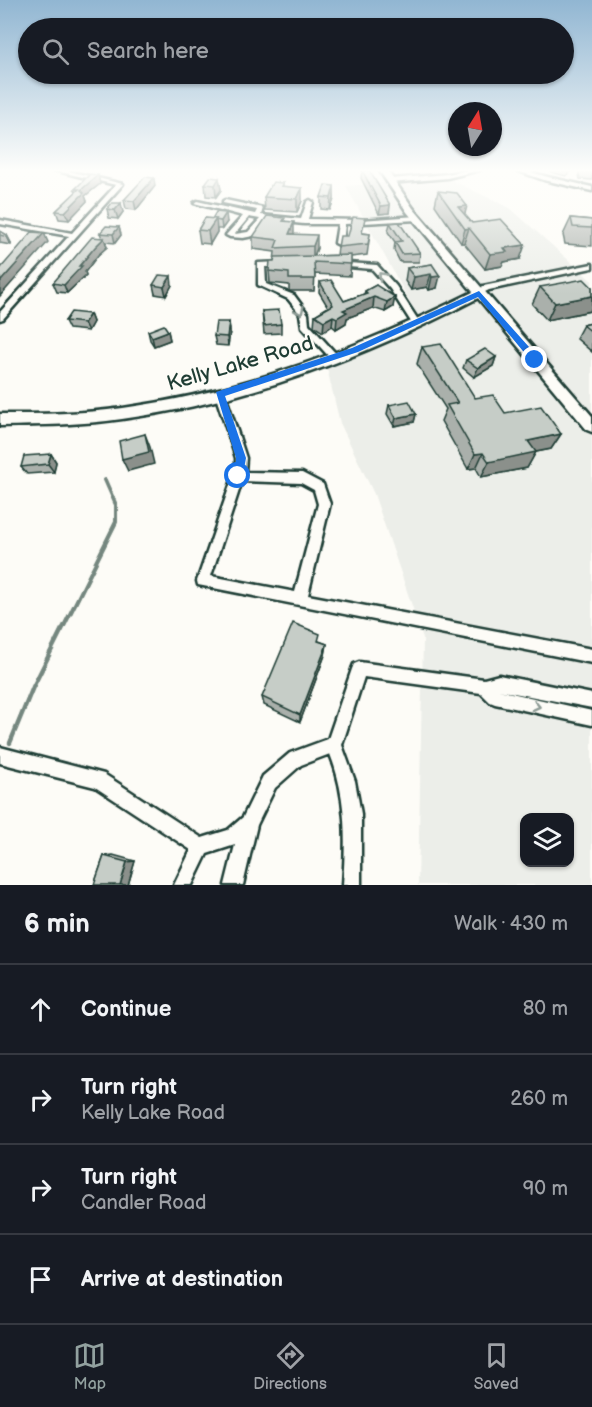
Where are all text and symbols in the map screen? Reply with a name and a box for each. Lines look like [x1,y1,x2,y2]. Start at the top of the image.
search box [18,18,574,84]
icon: search [39,35,72,68]
text: Search here [87,38,209,65]
north arrow [448,102,502,156]
one-way arrow [378,272,389,282]
one-way arrow [293,305,305,316]
street label: Kelly Lake Road [164,331,316,396]
route end [521,346,547,372]
route start [224,462,250,488]
one-way arrow [531,699,541,712]
map controls [520,813,574,867]
button: layers [520,813,574,867]
text: 6 min [24,909,90,940]
text: Walk · 430 m [454,912,568,936]
icon: ahead [24,993,57,1026]
text: Continue [81,996,171,1023]
text: 80 m [523,997,568,1021]
text: Turn right [81,1074,177,1101]
icon: right [24,1083,57,1116]
text: 260 m [510,1087,568,1111]
text: Kelly Lake Road [81,1101,225,1125]
text: Turn right [81,1164,177,1191]
icon: right [24,1173,57,1206]
text: 90 m [523,1177,568,1201]
text: Candler Road [81,1191,206,1215]
icon: arrive [24,1263,57,1296]
text: Arrive at destination [81,1266,283,1293]
tab: Map [73,1339,106,1394]
tab: Directions [253,1339,327,1394]
tab: Saved [474,1339,519,1394]

